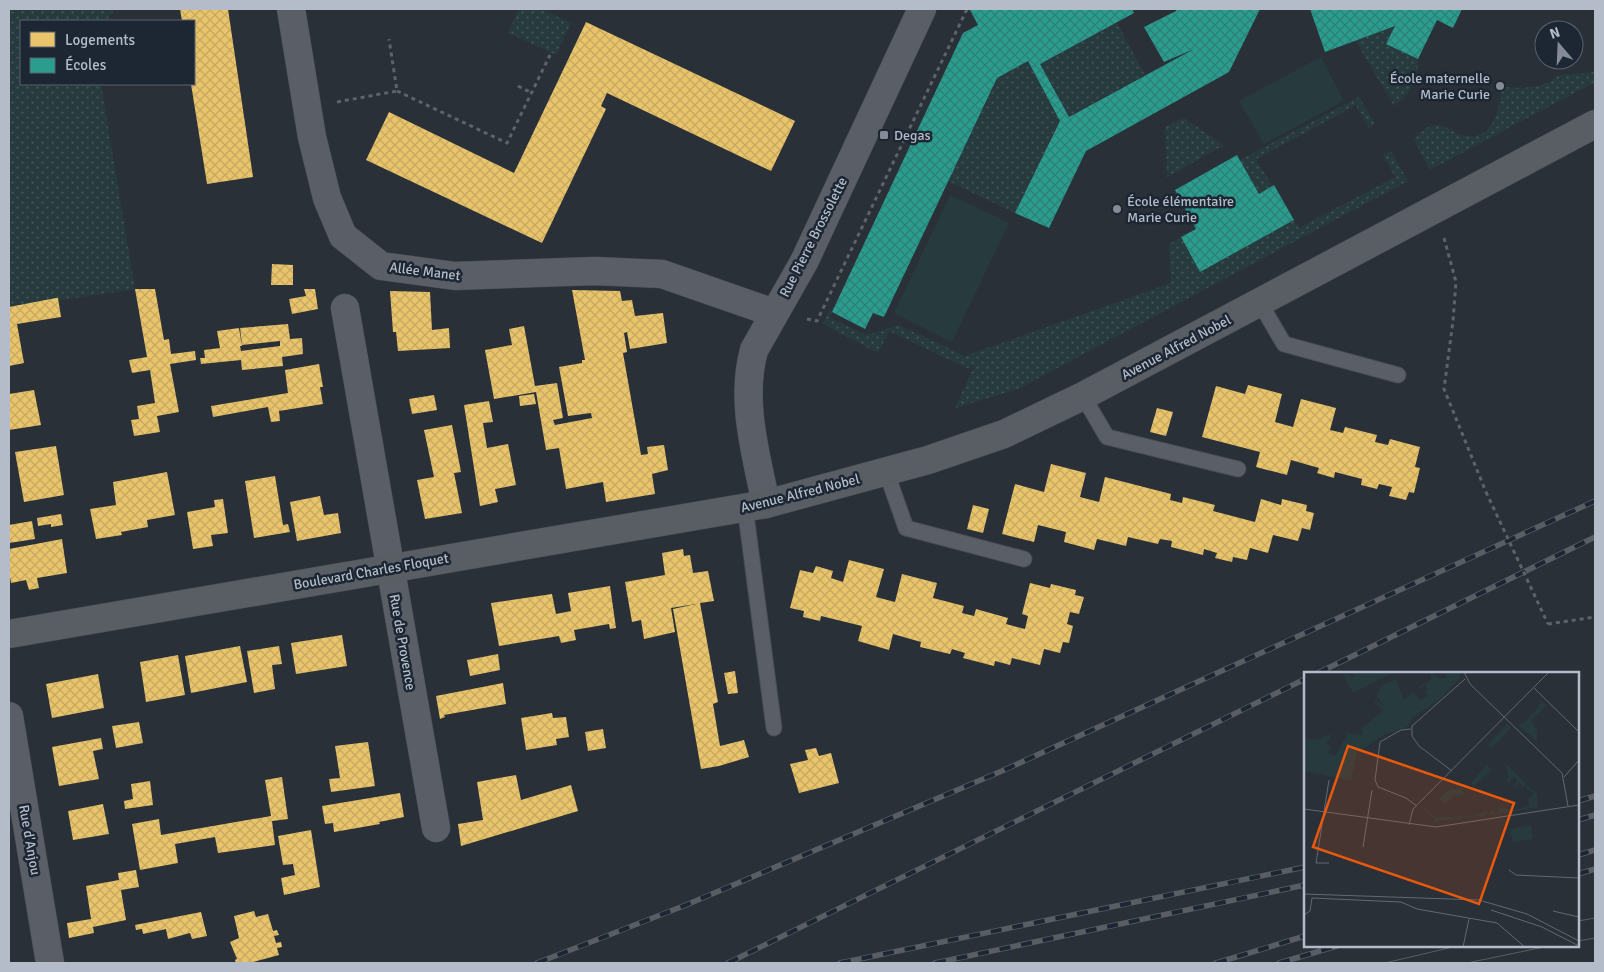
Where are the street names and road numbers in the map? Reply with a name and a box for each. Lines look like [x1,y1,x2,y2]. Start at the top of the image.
street label: Rue Pierre Brossolette [776,174,851,300]
street label: Allée Manet [388,259,462,284]
street label: Avenue Alfred Nobel [1118,311,1234,384]
street label: Avenue Alfred Nobel [739,470,861,516]
street label: Boulevard Charles Floquet [292,549,450,594]
street label: Rue de Provence [386,593,419,692]
street label: Rue d'Anjou [15,804,44,877]

